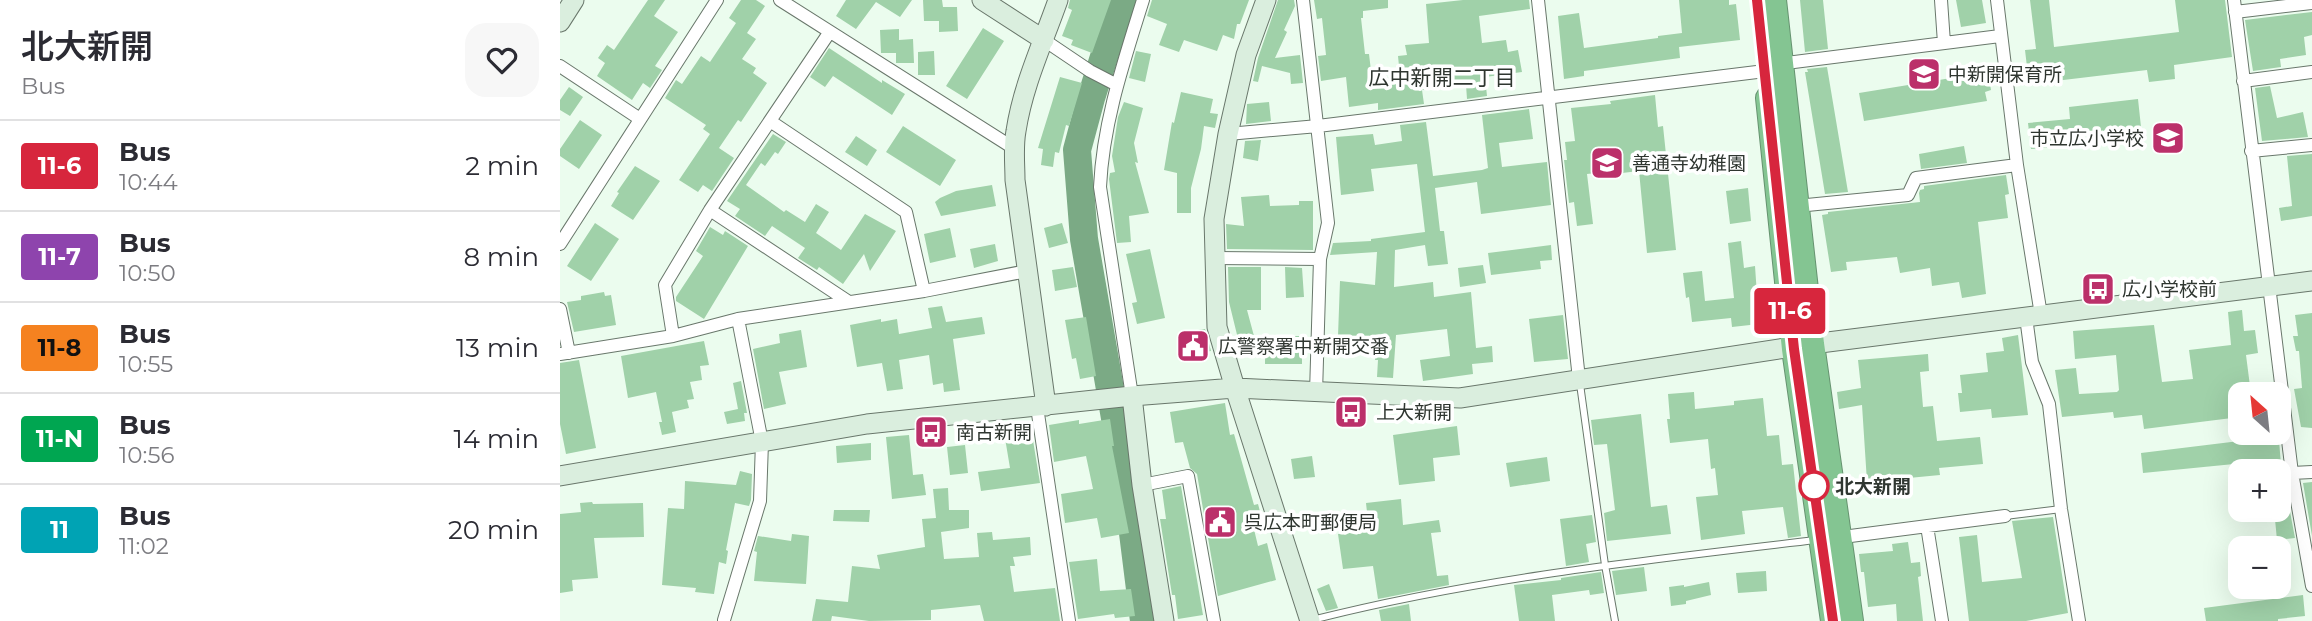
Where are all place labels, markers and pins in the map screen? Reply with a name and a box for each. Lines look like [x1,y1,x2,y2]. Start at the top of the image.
school or university icon: 中新開保育所 [1905,55,1943,93]
place label: 中新開保育所 [1948,63,2062,86]
school or university icon: 市立広小学校 [2149,119,2187,157]
place label: 市立広小学校 [2030,127,2144,150]
school or university icon: 善通寺幼稚園 [1588,144,1626,182]
place label: 善通寺幼稚園 [1632,152,1746,175]
bus stop icon: 広小学校前 [2079,270,2117,308]
place label: 広小学校前 [2122,278,2217,301]
public building icon: 広警察署中新開交番 [1174,327,1212,365]
place label: 広警察署中新開交番 [1218,335,1389,358]
bus stop icon: 上大新開 [1332,393,1370,431]
place label: 上大新開 [1376,401,1452,424]
bus stop icon: 南古新開 [912,413,950,451]
place label: 南古新開 [956,421,1032,444]
marker: 北大新開 [1799,471,1829,501]
place label: 北大新開 [1835,475,1911,498]
public building icon: 呉広本町郵便局 [1201,503,1239,541]
place label: 呉広本町郵便局 [1244,511,1377,534]

